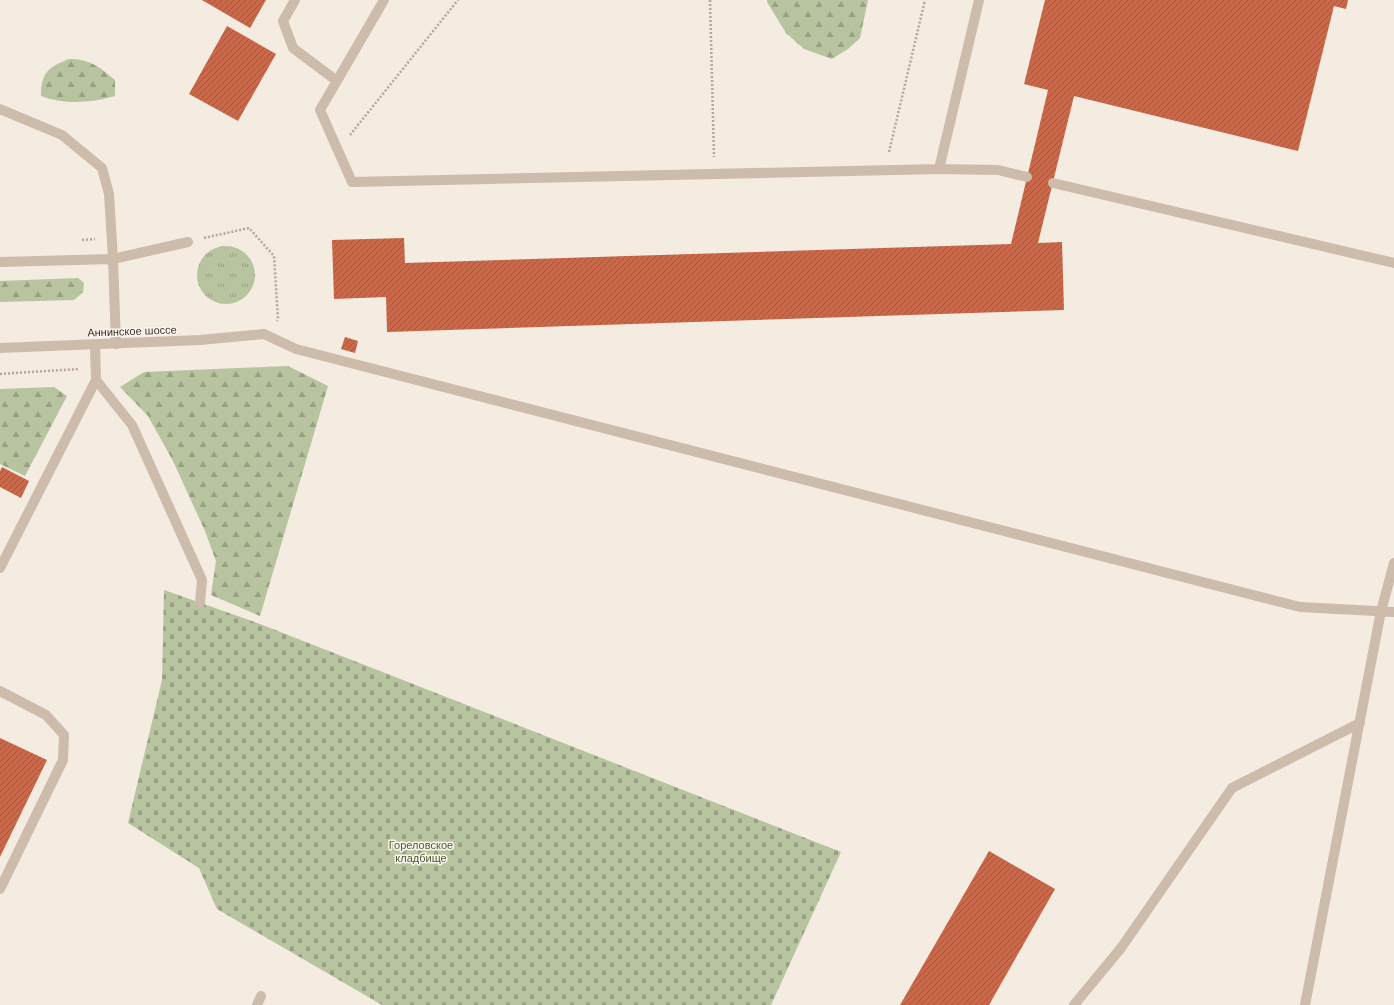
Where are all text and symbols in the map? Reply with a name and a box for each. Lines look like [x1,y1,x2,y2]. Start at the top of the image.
street label: Аннинское шоссе [87,323,177,339]
park label: Гореловское кладбище [389,839,453,864]

